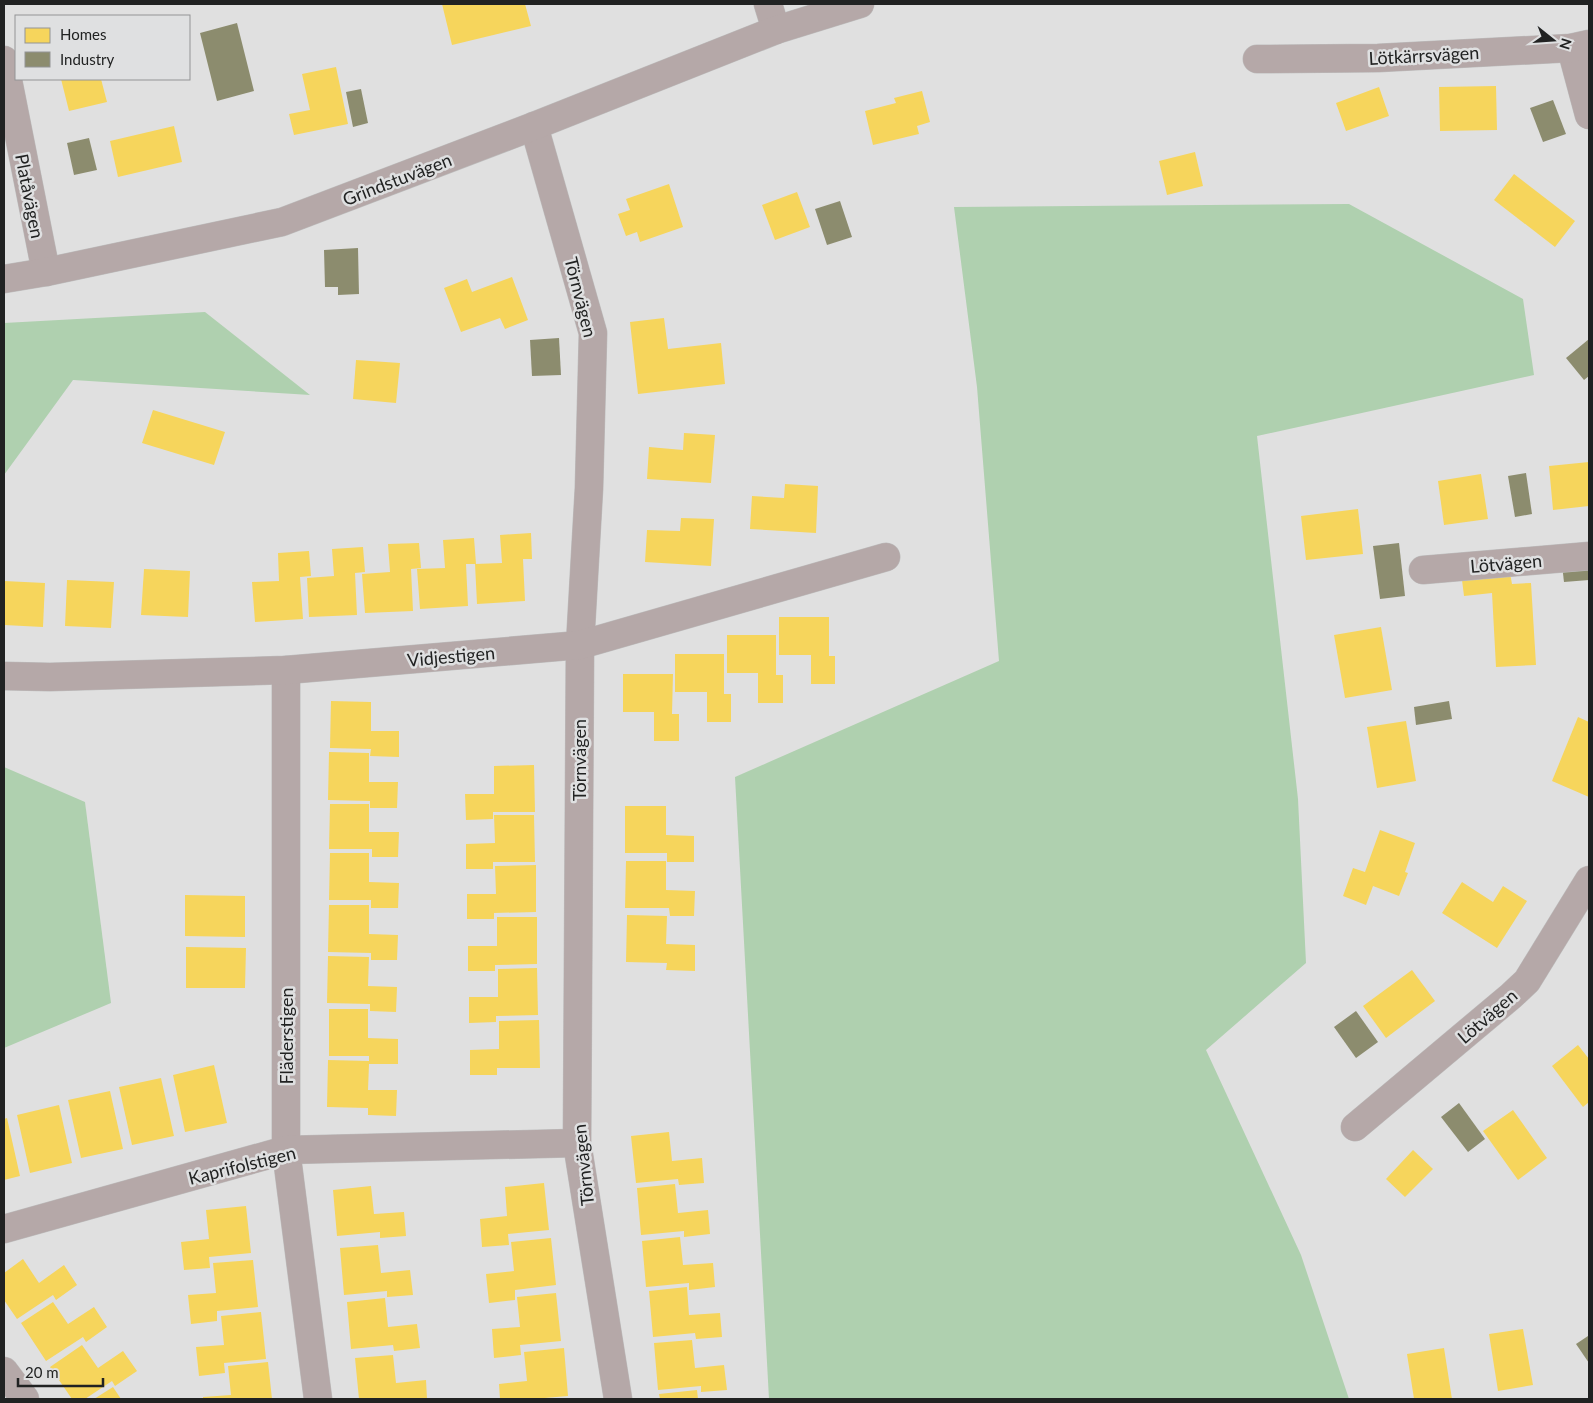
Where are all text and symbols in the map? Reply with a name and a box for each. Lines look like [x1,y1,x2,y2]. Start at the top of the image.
legend [15,15,190,80]
north arrow [1528,15,1578,65]
text: Homes [60,25,106,43]
text: N [1556,36,1576,52]
street label: Lötkärrsvägen [1368,41,1480,69]
text: Industry [60,50,115,68]
street label: Grindstuvägen [339,148,455,210]
street label: Platåvägen [11,152,49,240]
street label: Törnvägen [560,255,602,339]
street label: Lötvägen [1469,549,1543,577]
street label: Vidjestigen [406,641,496,671]
street label: Törnvägen [568,719,590,801]
street label: Lötvägen [1453,984,1521,1048]
street label: Fläderstigen [275,988,297,1084]
street label: Törnvägen [568,1123,598,1207]
street label: Kaprifolstigen [186,1141,298,1189]
scale bar [18,1356,102,1388]
text: 20 m [25,1363,59,1381]

